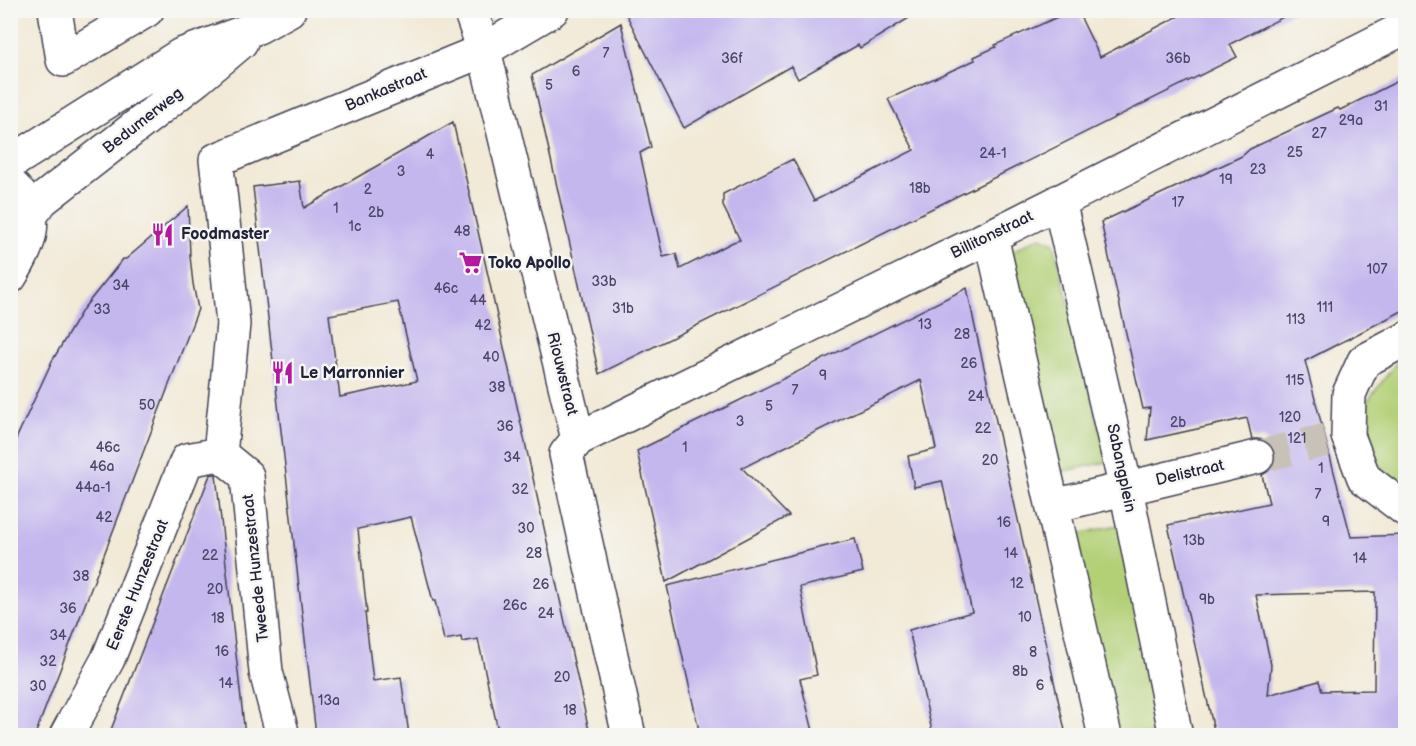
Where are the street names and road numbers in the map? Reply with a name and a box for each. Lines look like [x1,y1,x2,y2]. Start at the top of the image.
street label: Bankastraat [342,64,430,116]
street label: Bedumerweg [99,84,187,158]
street label: Billitonstraat [948,207,1036,263]
street label: Riouwstraat [542,330,582,418]
street label: Sabangplein [1102,422,1140,514]
street label: Delistraat [1154,456,1226,490]
street label: Tweede Hunzestraat [239,493,273,643]
street label: Eerste Hunzestraat [103,517,173,653]

